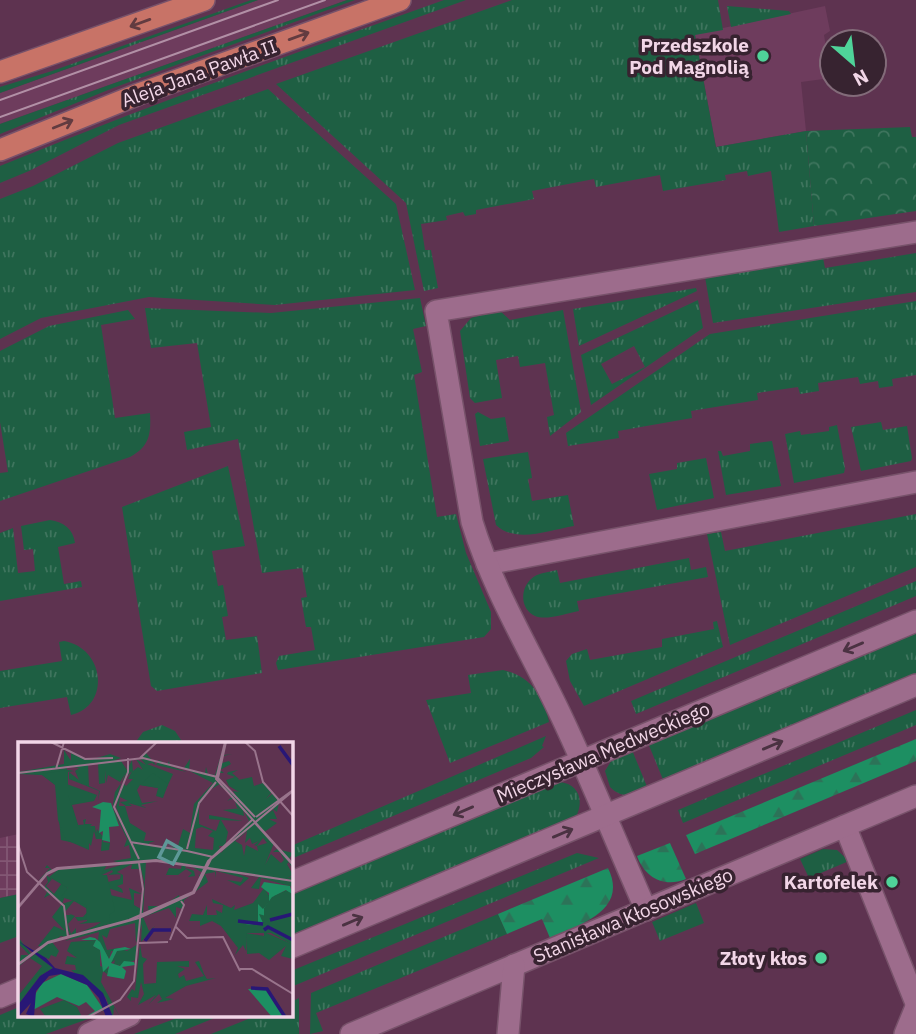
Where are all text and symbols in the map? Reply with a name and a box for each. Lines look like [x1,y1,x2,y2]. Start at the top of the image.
one-way arrow [130,18,152,30]
north arrow [818,28,888,98]
one-way arrow [288,29,310,41]
place label: Przedszkole Pod Magnolią [629,33,749,79]
street label: Aleja Jana Pawła II [118,34,280,112]
marker: Przedszkole Pod Magnolią [755,48,771,64]
text: N [849,64,873,92]
one-way arrow [52,117,74,130]
one-way arrow [843,641,864,654]
street label: Mieczysława Medweckiego [493,696,713,808]
one-way arrow [762,737,783,750]
inset map [18,742,292,1016]
one-way arrow [452,806,474,819]
one-way arrow [552,826,573,839]
street label: Stanisława Kłosowskiego [530,862,736,968]
place label: Kartofelek [784,870,878,894]
marker: Kartofelek [884,874,900,890]
one-way arrow [342,914,364,927]
place label: Złoty kłos [720,946,807,970]
marker: Złoty kłos [813,950,829,966]

